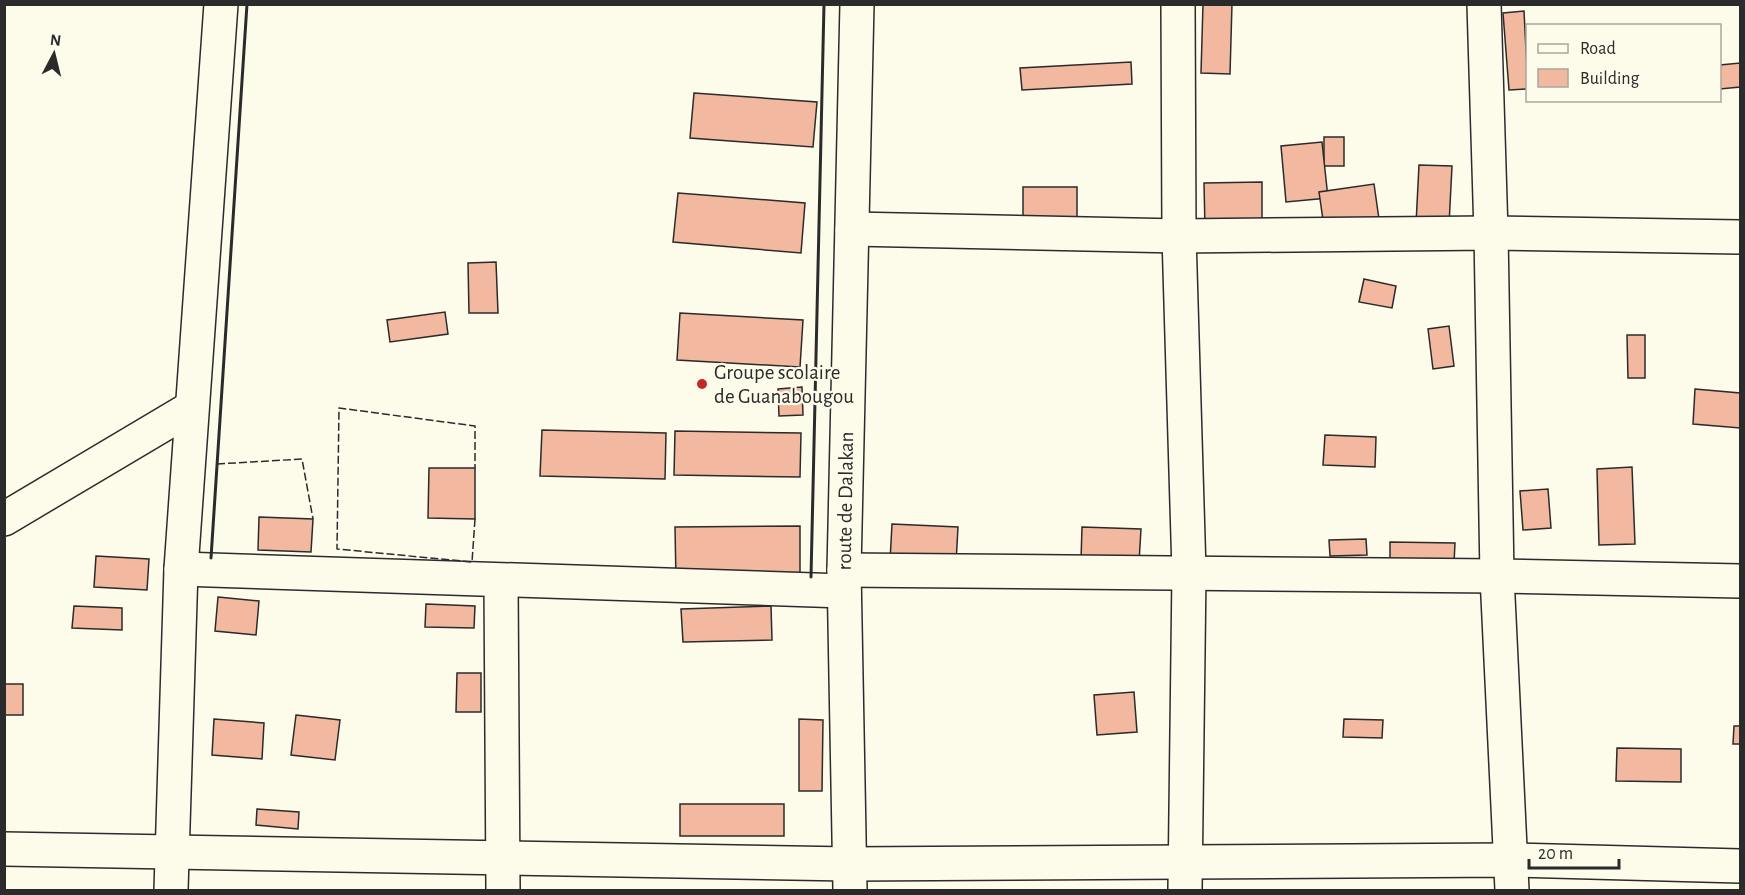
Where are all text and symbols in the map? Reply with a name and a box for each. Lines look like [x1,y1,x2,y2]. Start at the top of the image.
north arrow [24,24,84,84]
legend [1526,24,1721,102]
text: N [49,31,62,49]
text: Road [1580,40,1616,58]
text: Building [1580,70,1640,88]
place label: Groupe scolaire de Guanabougou [714,362,854,407]
marker: Groupe scolaire de Guanabougou [695,377,709,391]
street label: route de Dalakan [834,431,857,571]
scale bar [1529,832,1619,870]
text: 20 m [1538,845,1573,863]

